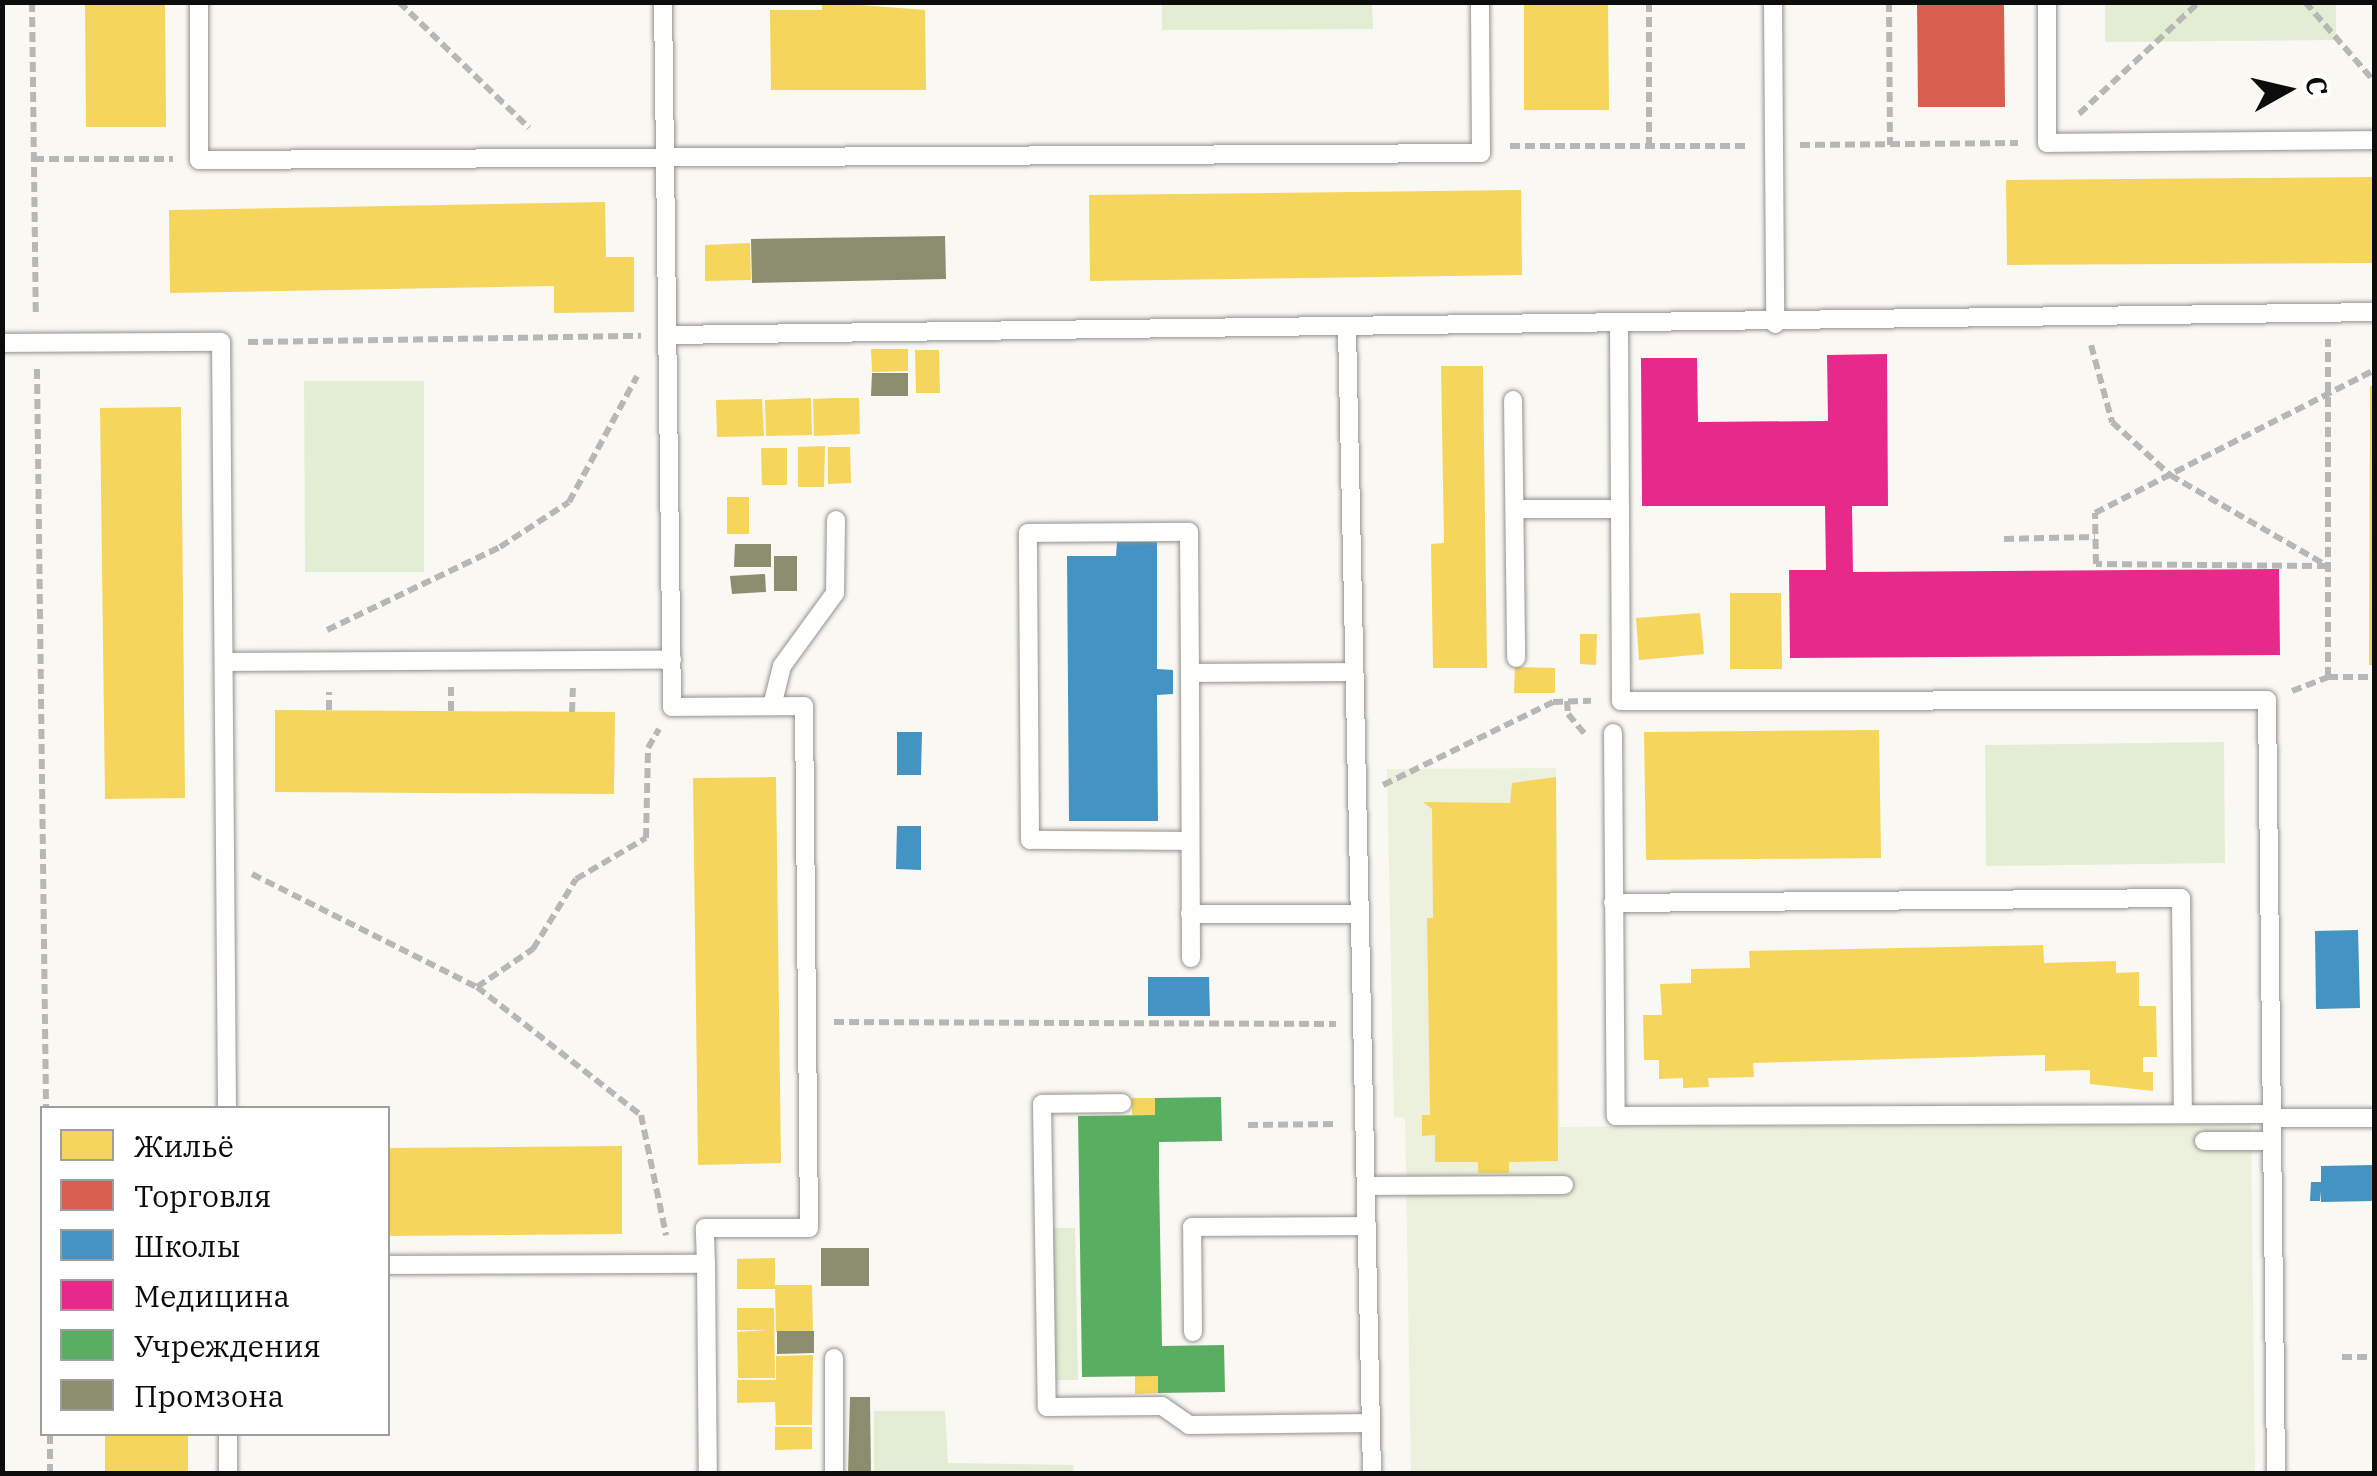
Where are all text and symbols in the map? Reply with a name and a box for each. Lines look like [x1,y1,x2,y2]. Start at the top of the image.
north arrow [2237,40,2337,140]
text: С [2298,74,2337,98]
legend [40,1106,390,1436]
text: Жильё [134,1126,234,1165]
text: Торговля [134,1176,271,1215]
text: Школы [134,1226,241,1265]
text: Медицина [134,1276,290,1315]
text: Учреждения [134,1326,321,1365]
text: Промзона [134,1376,284,1415]

